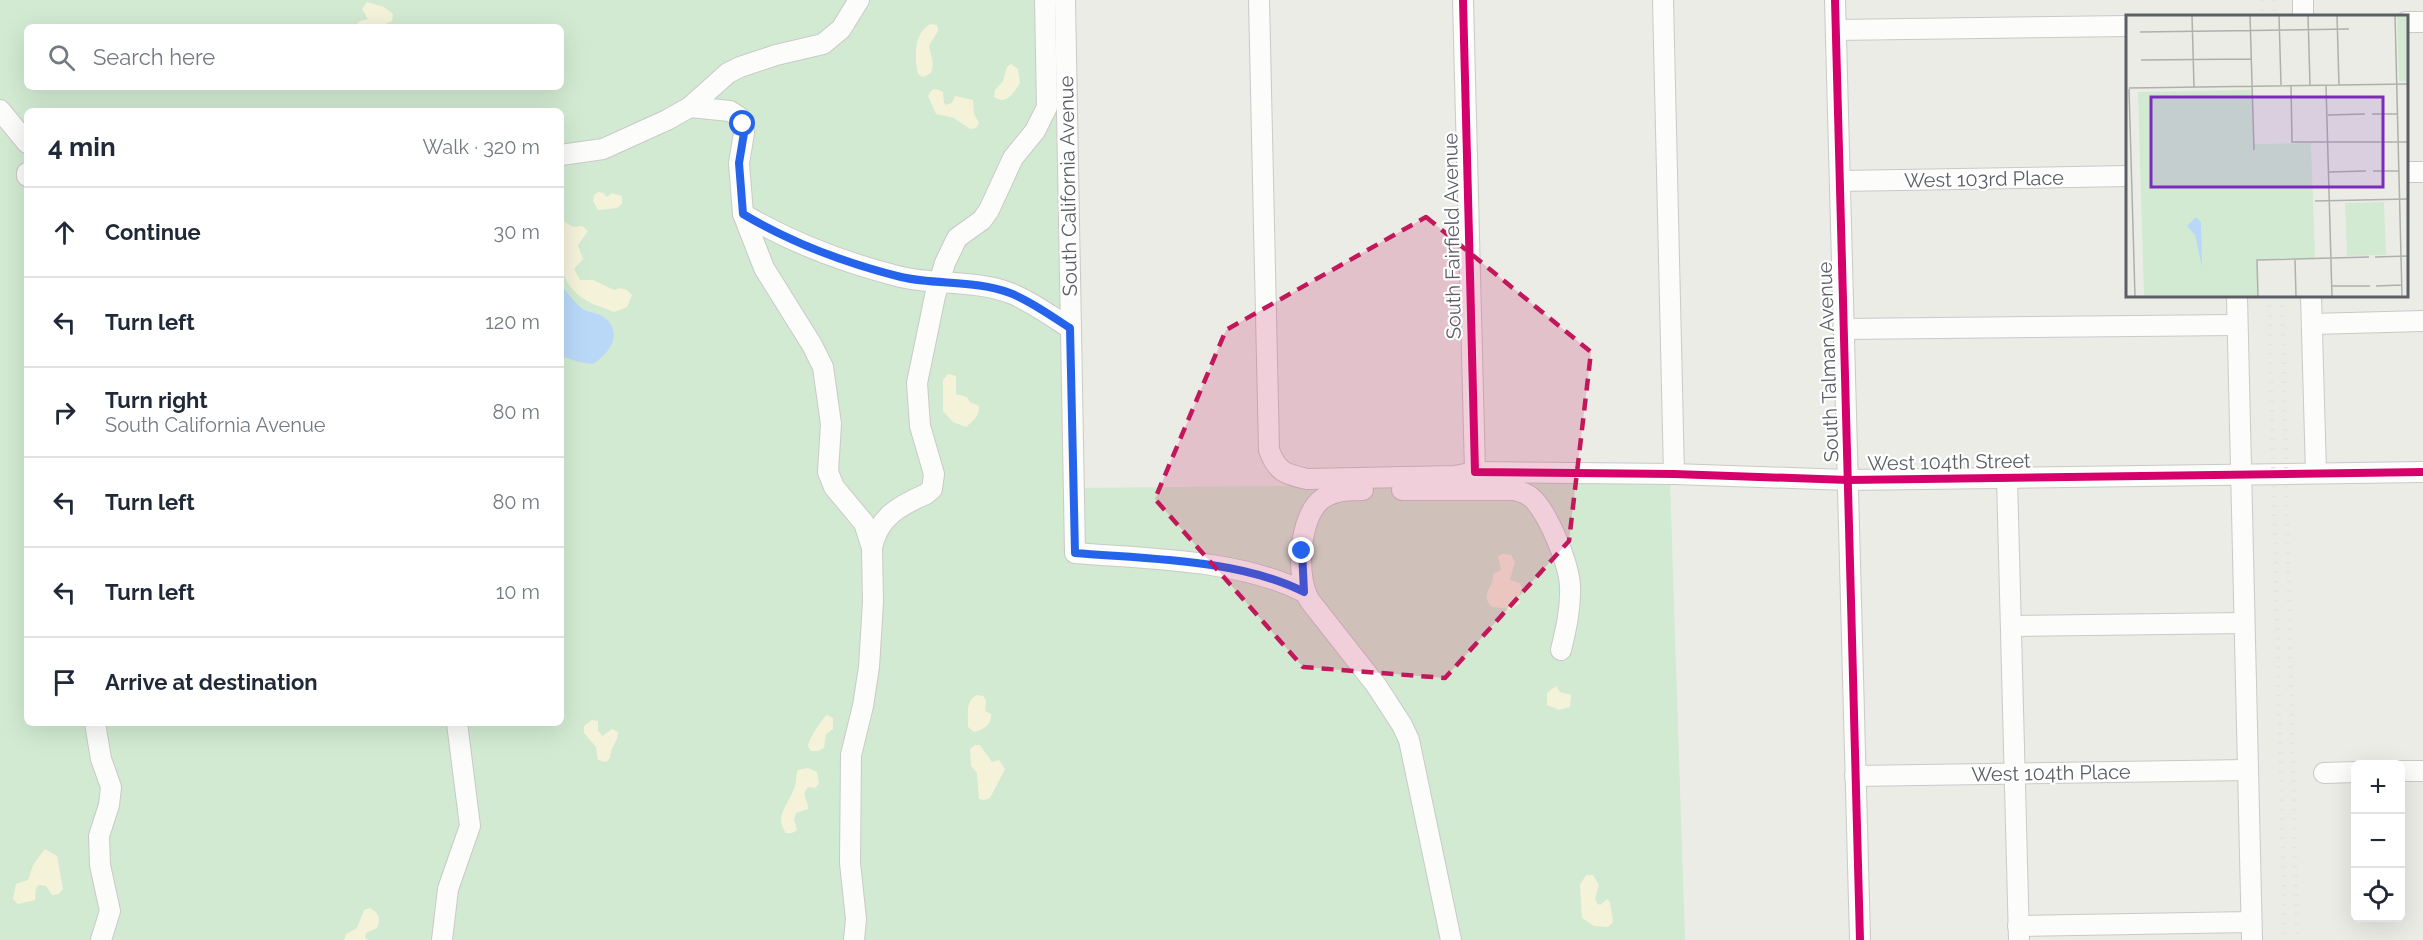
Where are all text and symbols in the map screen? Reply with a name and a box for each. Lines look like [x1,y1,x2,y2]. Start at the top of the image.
inset map [2126,15,2408,297]
search box [24,24,564,90]
icon: search [45,41,78,74]
text: Search here [93,44,215,70]
street label: South California Avenue [1054,75,1082,296]
route start [729,110,755,136]
text: 4 min [48,132,116,162]
street label: South Fairfield Avenue [1438,132,1466,339]
text: Walk · 320 m [422,135,540,159]
street label: West 103rd Place [1904,166,2064,192]
icon: ahead [48,216,81,249]
text: Continue [105,219,201,245]
text: 30 m [494,220,540,244]
street label: South Talman Avenue [1812,261,1843,463]
icon: left [48,306,81,339]
text: Turn left [105,309,195,335]
text: 120 m [485,310,540,334]
text: Turn right [105,387,208,413]
icon: right [48,396,81,429]
text: 80 m [492,400,540,424]
text: South California Avenue [105,413,326,437]
street label: West 104th Street [1867,449,2031,475]
icon: left [48,486,81,519]
text: Turn left [105,489,195,515]
text: 80 m [492,490,540,514]
route end [1288,537,1314,563]
icon: left [48,576,81,609]
text: Turn left [105,579,195,605]
text: 10 m [496,580,540,604]
icon: arrive [48,666,81,699]
text: Arrive at destination [105,669,318,695]
street label: West 104th Place [1971,760,2131,786]
map controls [2351,760,2405,922]
button: + [2351,760,2405,814]
button: − [2351,814,2405,868]
button: locate [2351,868,2405,922]

